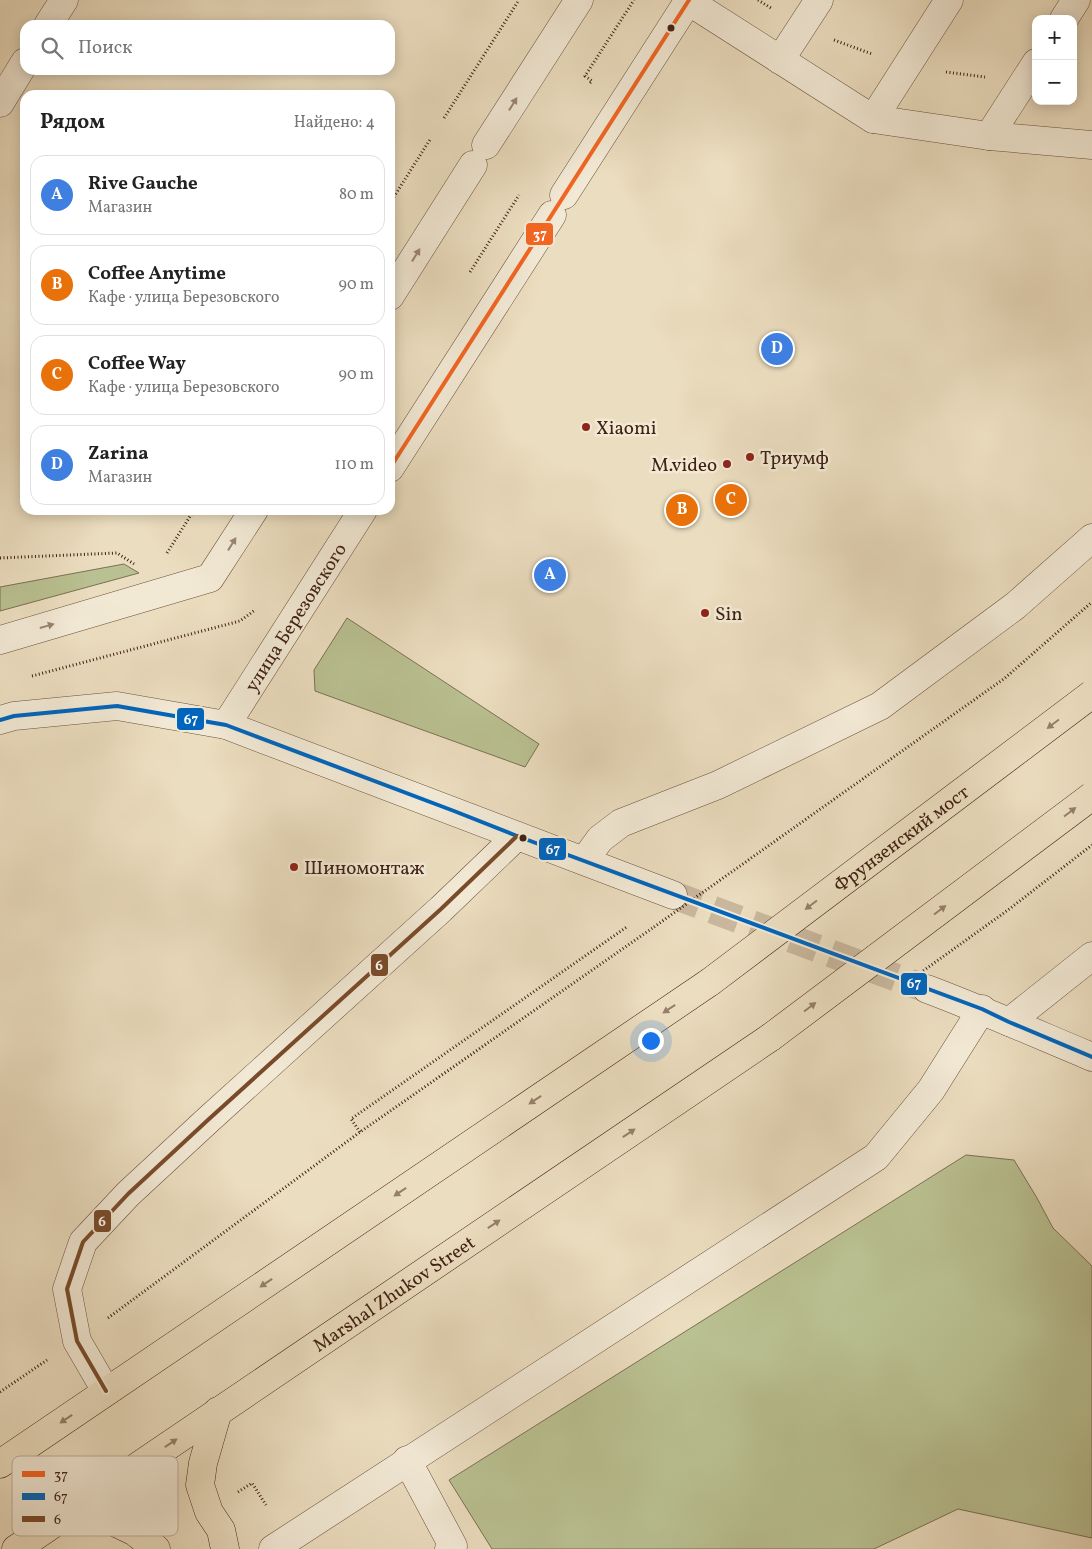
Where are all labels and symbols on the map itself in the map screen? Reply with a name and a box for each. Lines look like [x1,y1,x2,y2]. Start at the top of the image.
unlabelled marker [666,23,676,33]
one-way arrow [508,97,517,110]
line badge: 37 [525,222,554,246]
text: 37 [533,226,547,245]
one-way arrow [411,248,421,261]
pin: D [761,330,793,368]
place label: Xiaomi [596,416,657,442]
marker: Xiaomi [580,421,592,433]
place label: Триумф [760,446,829,472]
marker: Триумф [744,451,756,463]
place label: M.video [651,453,717,479]
marker: M.video [721,458,733,470]
pin: C [715,481,747,519]
pin: B [666,491,698,529]
one-way arrow [227,537,237,551]
street label: улица Березовского [239,539,354,698]
pin: A [534,556,566,594]
place label: Sin [715,602,743,628]
marker: Sin [699,607,711,619]
one-way arrow [39,622,54,630]
line badge: 67 [176,707,205,731]
text: 67 [184,711,198,730]
one-way arrow [1047,718,1060,729]
street label: Фрунзенский мост [829,780,975,899]
one-way arrow [1063,807,1076,818]
unlabelled marker [518,833,528,843]
line badge: 67 [538,837,567,861]
text: 67 [546,841,560,860]
place label: Шиномонтаж [304,856,425,882]
marker: Шиномонтаж [288,861,300,873]
one-way arrow [805,900,818,911]
one-way arrow [933,905,947,915]
line badge: 6 [370,953,389,977]
text: 6 [375,957,383,976]
line badge: 67 [900,972,928,996]
text: 67 [907,975,921,994]
one-way arrow [803,1002,816,1013]
one-way arrow [663,1004,676,1014]
your location [638,1028,664,1054]
one-way arrow [528,1096,542,1105]
one-way arrow [622,1128,636,1138]
one-way arrow [394,1187,407,1197]
line badge: 6 [93,1209,112,1233]
text: 6 [98,1213,106,1232]
one-way arrow [488,1219,501,1229]
street label: Marshal Zhukov Street [308,1230,481,1359]
one-way arrow [259,1278,273,1288]
one-way arrow [59,1414,73,1424]
one-way arrow [165,1438,178,1448]
legend [12,1456,178,1536]
text: 37 [54,1466,68,1485]
text: 67 [54,1488,68,1507]
text: 6 [54,1511,61,1530]

